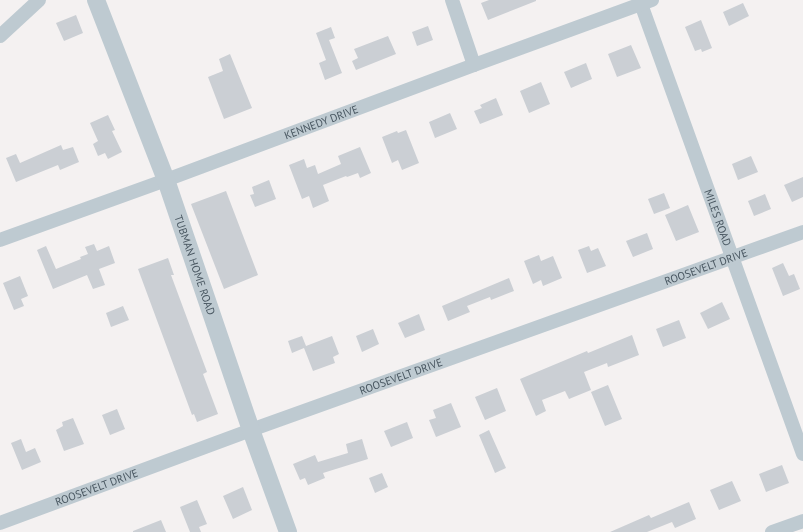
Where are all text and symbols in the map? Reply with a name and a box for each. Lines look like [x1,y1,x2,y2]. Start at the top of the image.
street label: KENNEDY DRIVE [282,102,360,142]
street label: MILES ROAD [701,187,735,248]
street label: TUBMAN HOME ROAD [171,213,218,317]
street label: ROOSEVELT DRIVE [663,245,749,288]
street label: ROOSEVELT DRIVE [358,355,444,398]
street label: ROOSEVELT DRIVE [53,465,140,509]

